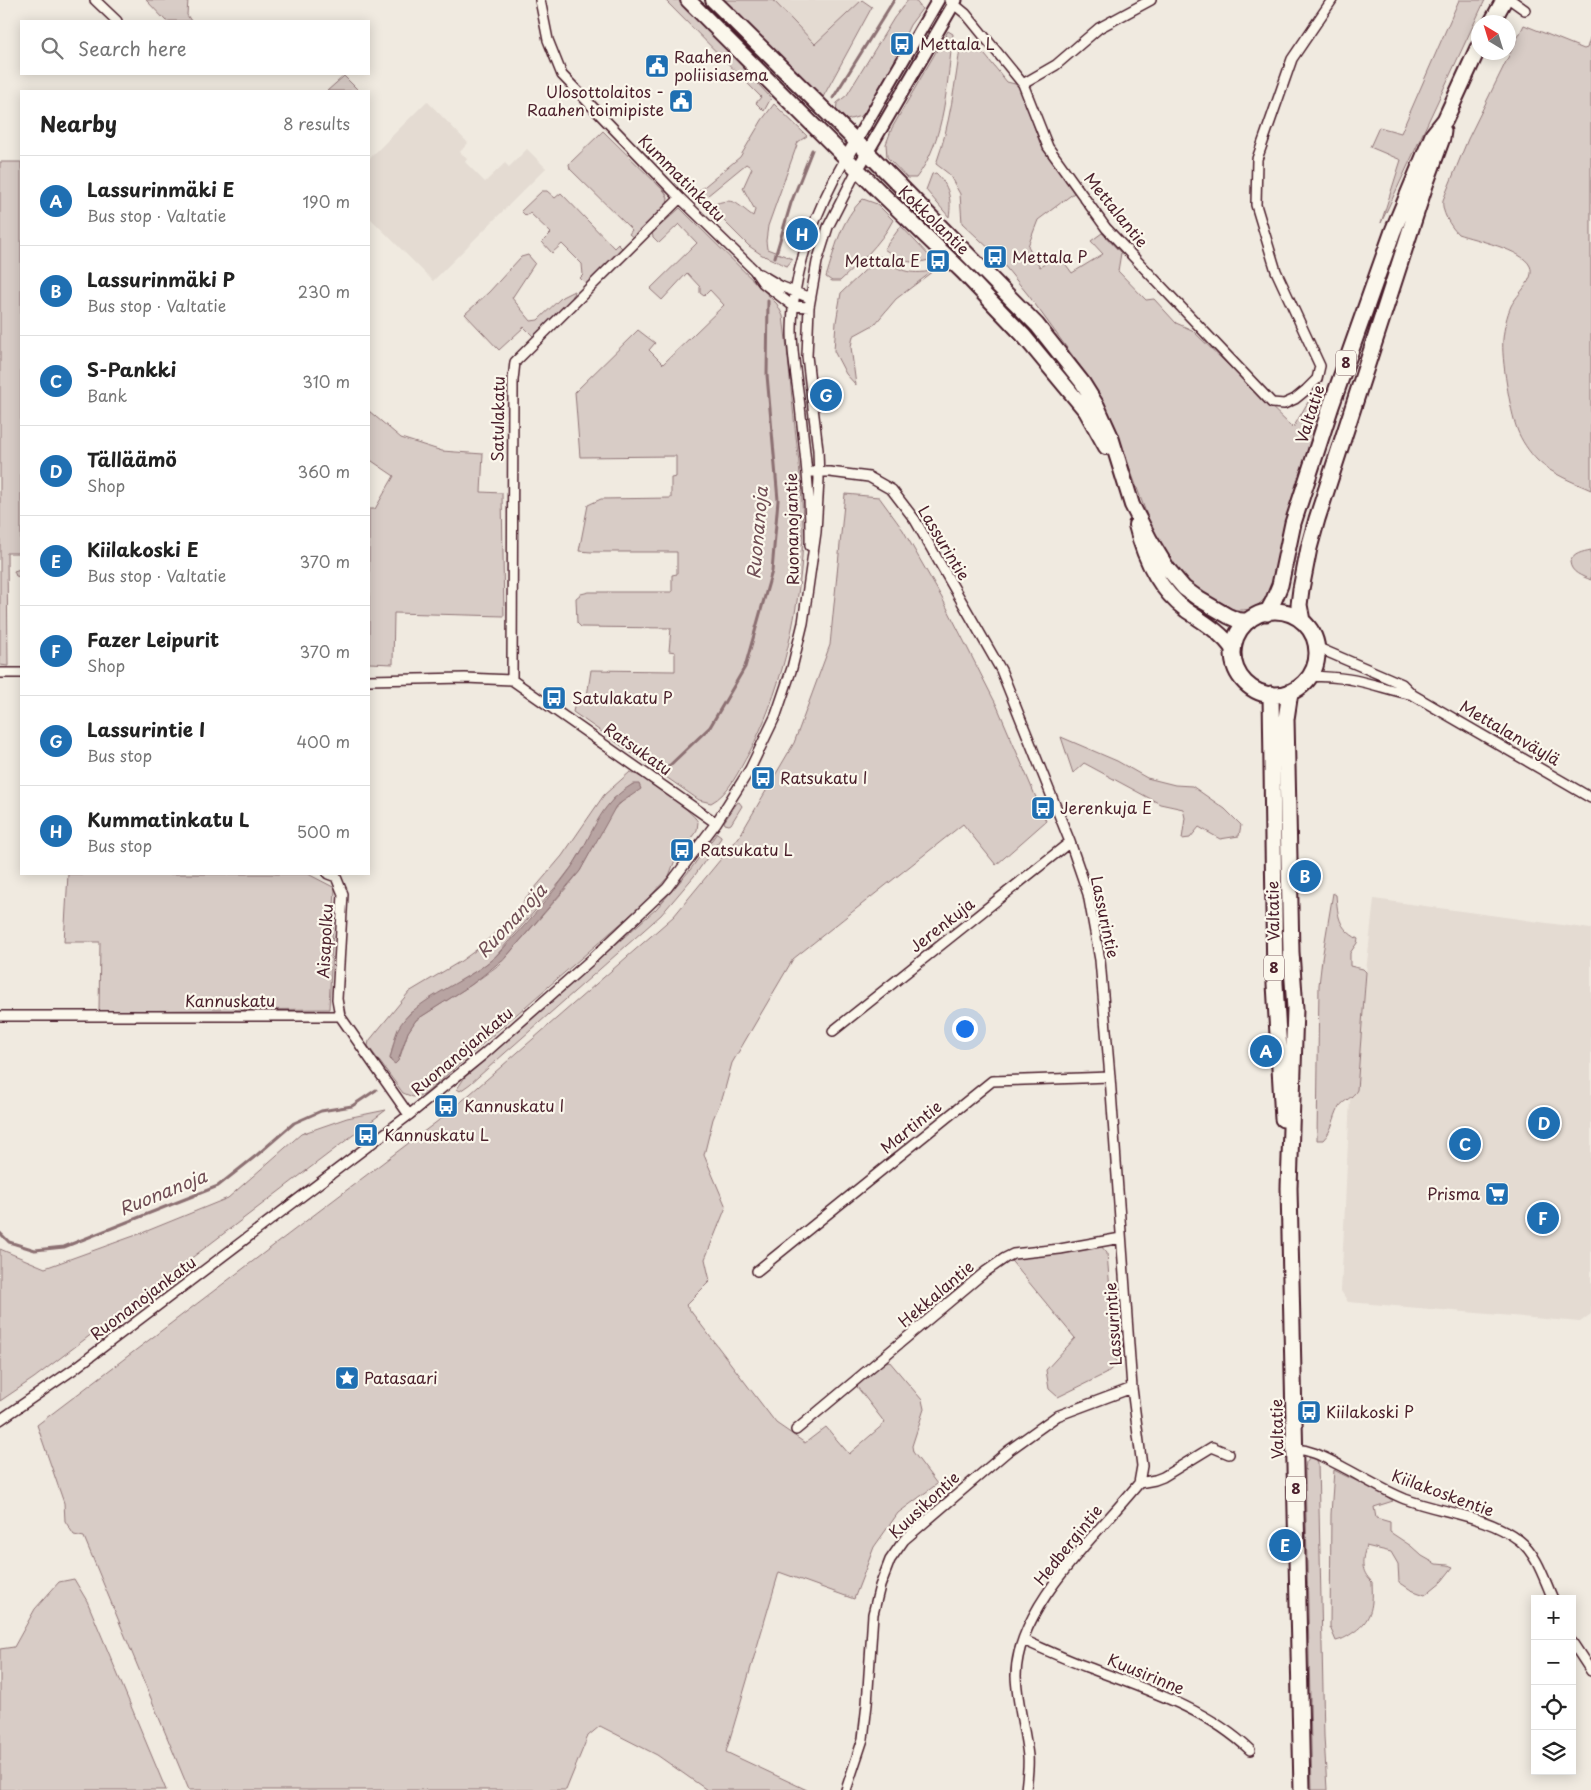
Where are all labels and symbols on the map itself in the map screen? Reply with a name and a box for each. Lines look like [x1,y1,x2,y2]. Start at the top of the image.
north arrow [1471,15,1516,60]
bus stop icon: Mettala L [889,31,915,57]
place label: Mettala L [920,31,995,55]
place label: Raahen poliisiasema [674,44,768,86]
public building icon: Raahen poliisiasema [644,53,670,79]
place label: Ulosottolaitos - Raahen toimipiste [527,79,664,121]
public building icon: Ulosottolaitos - Raahen toimipiste [668,88,694,114]
street label: Kummatinkatu [634,128,732,226]
street label: Mettalantie [1079,167,1155,252]
street label: Kokkolantie [894,179,976,259]
pin: H [786,215,818,253]
bus stop icon: Mettala P [982,244,1008,270]
place label: Mettala P [1012,244,1087,268]
place label: Mettala E [845,248,920,272]
bus stop icon: Mettala E [925,248,951,274]
road number: 8 [1336,350,1356,376]
street label: Satulakatu [484,376,510,462]
pin: G [810,376,842,414]
street label: Valtatie [1288,381,1330,446]
street label: Ruonanojantie [778,473,804,585]
water label: Ruonanoja [739,485,774,580]
street label: Lassurintie [913,500,977,584]
bus stop icon: Satulakatu P [541,685,567,711]
place label: Satulakatu P [572,685,673,709]
street label: Mettalanväylä [1456,694,1565,771]
street label: Ratsukatu [600,716,678,781]
bus stop icon: Ratsukatu I [750,765,776,791]
place label: Ratsukatu I [780,765,868,789]
bus stop icon: Jerenkuja E [1030,795,1056,821]
place label: Jerenkuja E [1060,795,1152,819]
bus stop icon: Ratsukatu L [669,837,695,863]
place label: Ratsukatu L [700,837,793,861]
pin: B [1289,857,1321,895]
street label: Lassurintie [1086,873,1126,960]
water label: Ruonanoja [469,876,553,963]
street label: Valtatie [1259,881,1285,941]
street label: Jerenkuja [904,891,979,957]
street label: Aisapolku [310,903,338,979]
road number: 8 [1264,956,1284,980]
street label: Kannuskatu [185,988,275,1012]
street label: Ruonanojankatu [405,1000,518,1100]
your location [952,1016,978,1042]
pin: A [1250,1032,1282,1070]
bus stop icon: Kannuskatu I [433,1093,459,1119]
place label: Kannuskatu I [464,1093,564,1117]
street label: Martintie [874,1094,946,1158]
pin: D [1528,1104,1560,1142]
bus stop icon: Kannuskatu L [353,1122,379,1148]
place label: Kannuskatu L [384,1122,489,1146]
pin: C [1449,1125,1481,1163]
water label: Ruonanoja [115,1161,211,1221]
place label: Prisma [1427,1181,1480,1205]
supermarket icon: Prisma [1484,1181,1510,1207]
pin: F [1527,1199,1559,1237]
street label: Ruonanojankatu [84,1249,200,1345]
street label: Hekkalantie [892,1254,978,1332]
street label: Lassurintie [1097,1282,1127,1367]
place icon: Patasaari [334,1365,360,1391]
place label: Patasaari [364,1365,438,1389]
street label: Valtatie [1263,1399,1289,1459]
bus stop icon: Kiilakoski P [1296,1399,1322,1425]
place label: Kiilakoski P [1326,1399,1414,1423]
street label: Kiilakoskentie [1389,1462,1498,1522]
street label: Kuusikontie [882,1465,964,1544]
road number: 8 [1286,1476,1306,1502]
street label: Hedbergintie [1027,1499,1107,1590]
pin: E [1269,1526,1301,1564]
street label: Kuusirinne [1104,1647,1189,1700]

